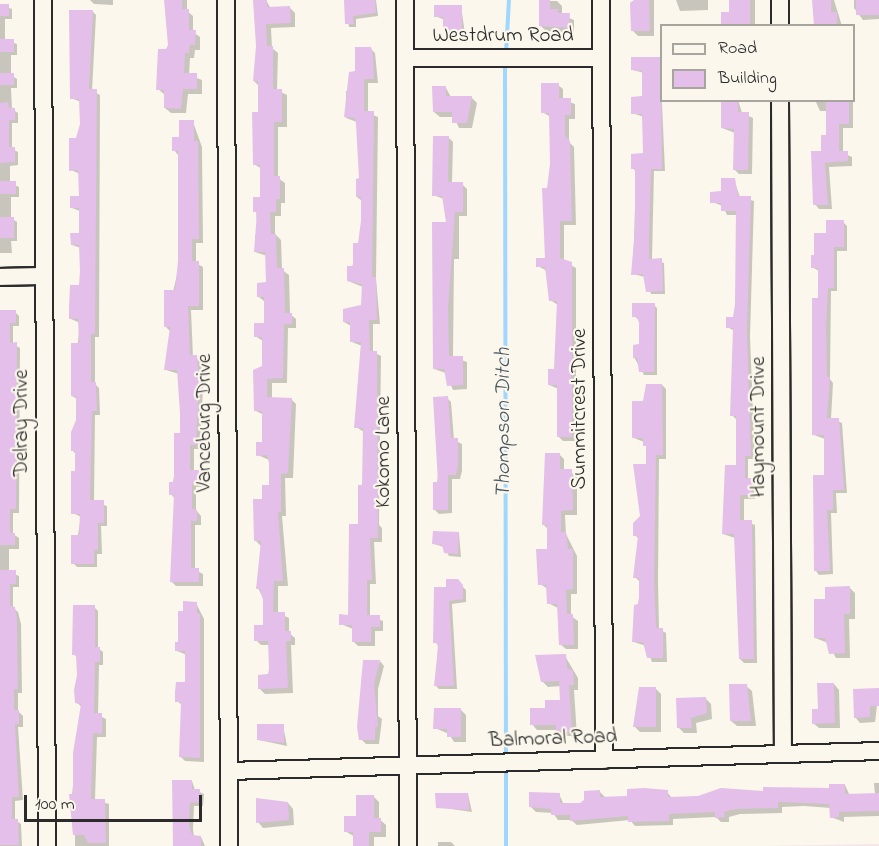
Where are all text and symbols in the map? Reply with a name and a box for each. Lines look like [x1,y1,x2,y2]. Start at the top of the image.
street label: Westdrum Road [433,23,573,49]
legend [660,24,855,102]
text: Road [718,36,757,62]
text: Building [718,66,777,92]
street label: Summitcrest Drive [567,329,593,489]
water label: Thompson Ditch [492,348,518,498]
street label: Vanceburg Drive [192,354,218,492]
street label: Haymount Drive [746,357,772,497]
street label: Delray Drive [9,370,35,476]
street label: Kokomo Lane [371,396,397,508]
street label: Balmoral Road [488,724,618,754]
scale bar [27,783,206,821]
text: 100 m [35,792,75,818]

